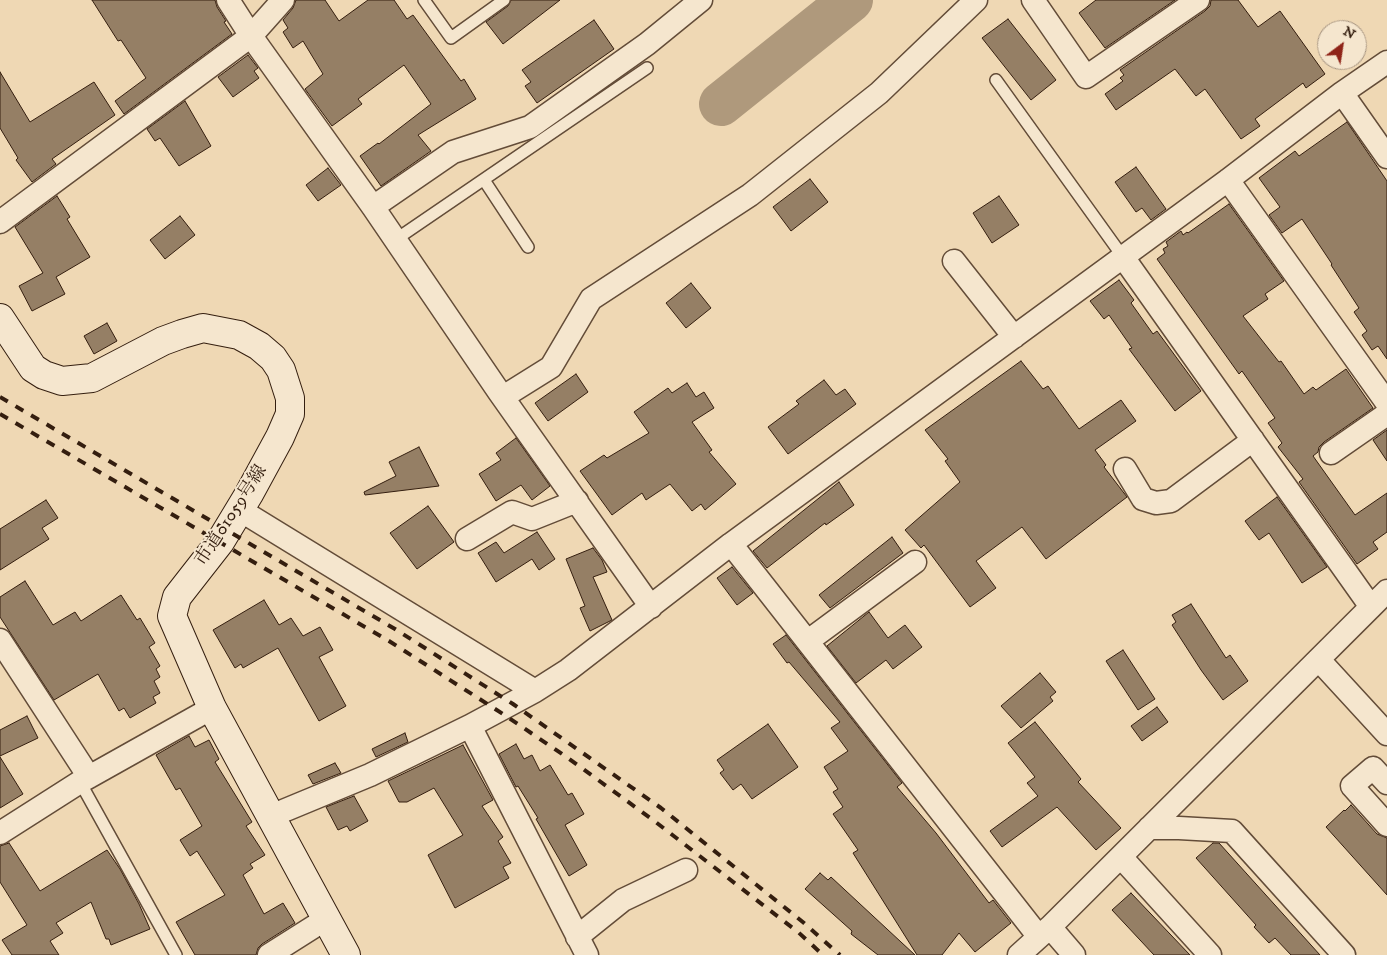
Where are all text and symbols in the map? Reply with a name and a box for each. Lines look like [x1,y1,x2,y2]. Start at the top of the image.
north arrow [1317,20,1367,70]
text: N [1340,22,1359,44]
street label: 市道01059号線 [191,462,273,570]

